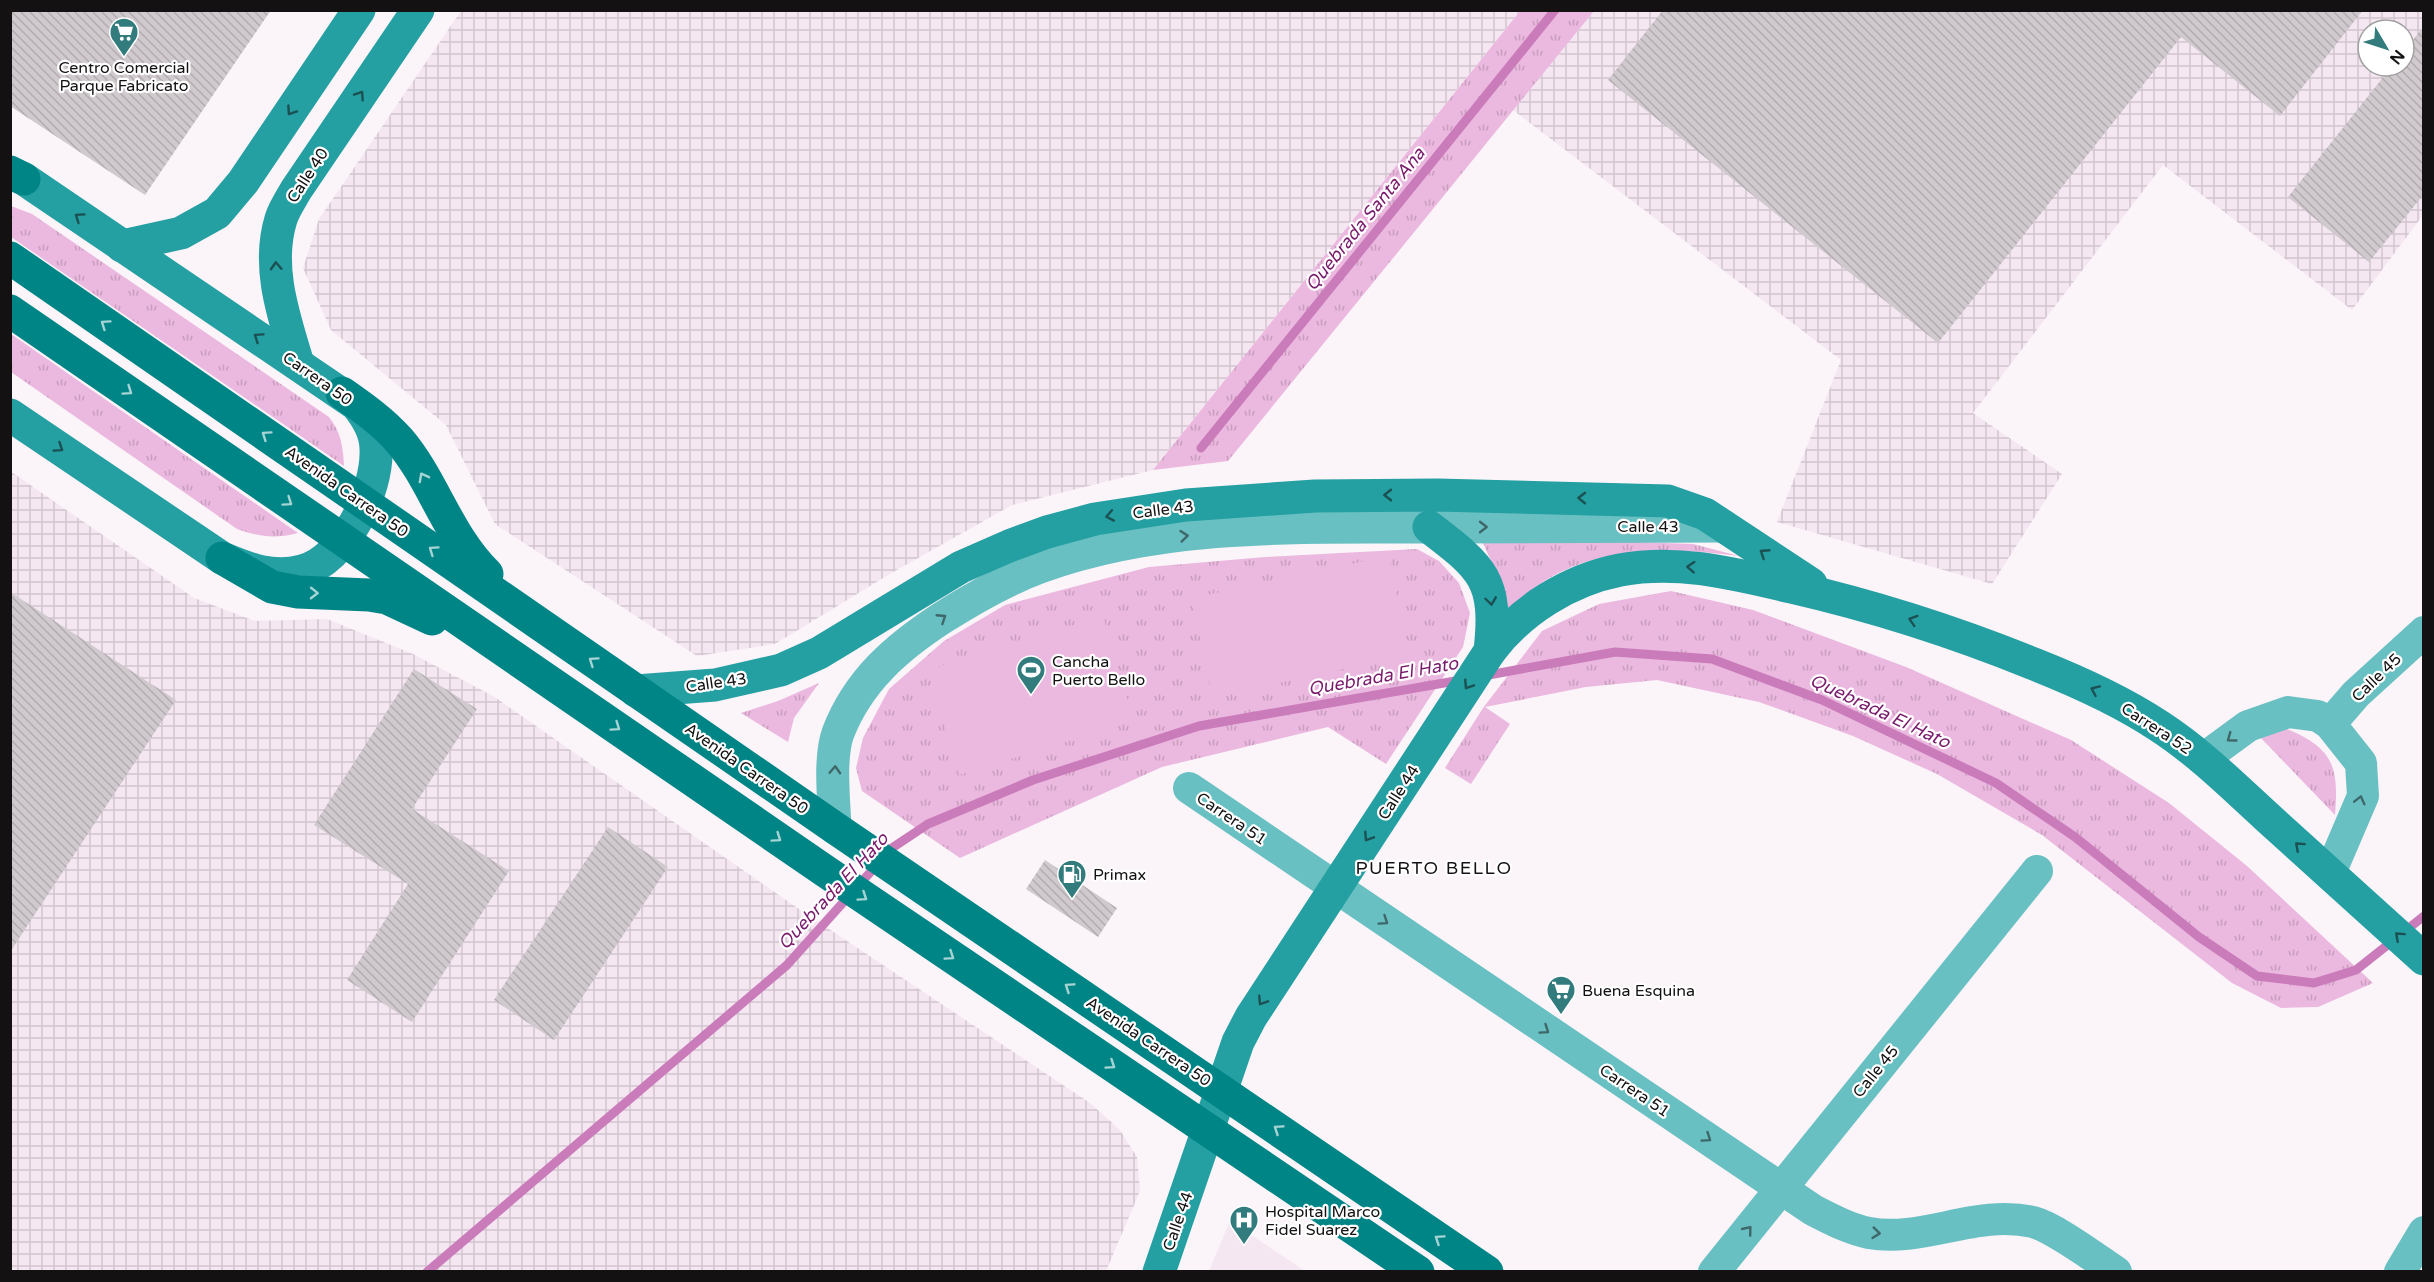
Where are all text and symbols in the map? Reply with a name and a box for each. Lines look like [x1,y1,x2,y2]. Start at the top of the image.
supermarket icon: Centro Comercial Parque Fabricato [108,16,140,58]
north arrow [2356,18,2416,78]
text: N [2385,46,2409,68]
place label: Centro Comercial Parque Fabricato [58,58,190,96]
one-way arrow [353,91,364,102]
one-way arrow [287,104,298,115]
water label: Quebrada Santa Ana [1300,142,1430,295]
street label: Calle 40 [283,144,333,207]
one-way arrow [75,212,85,224]
one-way arrow [269,261,282,270]
one-way arrow [101,320,112,331]
one-way arrow [254,333,265,344]
street label: Carrera 50 [279,348,356,410]
one-way arrow [121,384,132,395]
one-way arrow [261,431,272,442]
one-way arrow [53,440,63,452]
street label: Avenida Carrera 50 [281,442,412,542]
one-way arrow [419,473,430,483]
one-way arrow [1383,489,1392,501]
one-way arrow [1578,492,1587,505]
one-way arrow [282,495,293,506]
street label: Calle 43 [1131,496,1195,524]
one-way arrow [1105,509,1115,522]
street label: Calle 43 [1617,517,1679,537]
one-way arrow [1479,521,1488,533]
one-way arrow [1179,530,1188,543]
one-way arrow [429,546,440,557]
one-way arrow [1759,549,1770,560]
one-way arrow [1686,560,1695,573]
one-way arrow [310,587,319,599]
one-way arrow [1484,597,1496,606]
one-way arrow [936,614,946,626]
one-way arrow [1908,615,1919,627]
street label: Calle 45 [2348,649,2406,706]
place label: Cancha Puerto Bello [1052,652,1145,690]
water label: Quebrada El Hato [1306,652,1461,700]
sports icon: Cancha Puerto Bello [1015,654,1047,696]
one-way arrow [589,657,600,668]
street label: Calle 43 [684,669,748,697]
water label: Quebrada El Hato [1806,669,1954,754]
one-way arrow [1464,678,1475,689]
one-way arrow [2091,686,2102,698]
street label: Carrera 52 [2117,699,2196,759]
street label: Avenida Carrera 50 [681,719,812,819]
one-way arrow [610,720,621,731]
one-way arrow [2227,731,2238,742]
street label: Calle 44 [1374,761,1424,824]
one-way arrow [828,765,841,774]
street label: Carrera 51 [1192,788,1270,850]
one-way arrow [2353,795,2366,805]
water label: Quebrada El Hato [773,827,894,954]
one-way arrow [770,831,781,842]
one-way arrow [1364,831,1375,842]
one-way arrow [2296,842,2306,853]
district label: PUERTO BELLO [1355,857,1513,879]
fuel station icon: Primax [1056,858,1088,900]
place label: Primax [1093,865,1146,885]
one-way arrow [857,890,868,901]
one-way arrow [1377,914,1388,925]
one-way arrow [2395,932,2405,943]
one-way arrow [943,949,954,960]
supermarket icon: Buena Esquina [1545,974,1577,1016]
place label: Buena Esquina [1582,981,1695,1001]
one-way arrow [1064,983,1075,994]
street label: Avenida Carrera 50 [1082,993,1215,1091]
one-way arrow [1257,995,1269,1005]
one-way arrow [1539,1023,1550,1034]
street label: Calle 45 [1849,1041,1903,1102]
one-way arrow [1104,1058,1115,1069]
street label: Carrera 51 [1595,1060,1673,1122]
one-way arrow [1274,1125,1285,1136]
one-way arrow [1701,1131,1712,1142]
street label: Calle 44 [1158,1189,1197,1254]
place label: Hospital Marco Fidel Suarez [1265,1202,1380,1240]
hospital icon: Hospital Marco Fidel Suarez [1228,1204,1260,1246]
one-way arrow [1740,1226,1751,1237]
one-way arrow [1871,1226,1880,1239]
one-way arrow [1435,1234,1445,1246]

